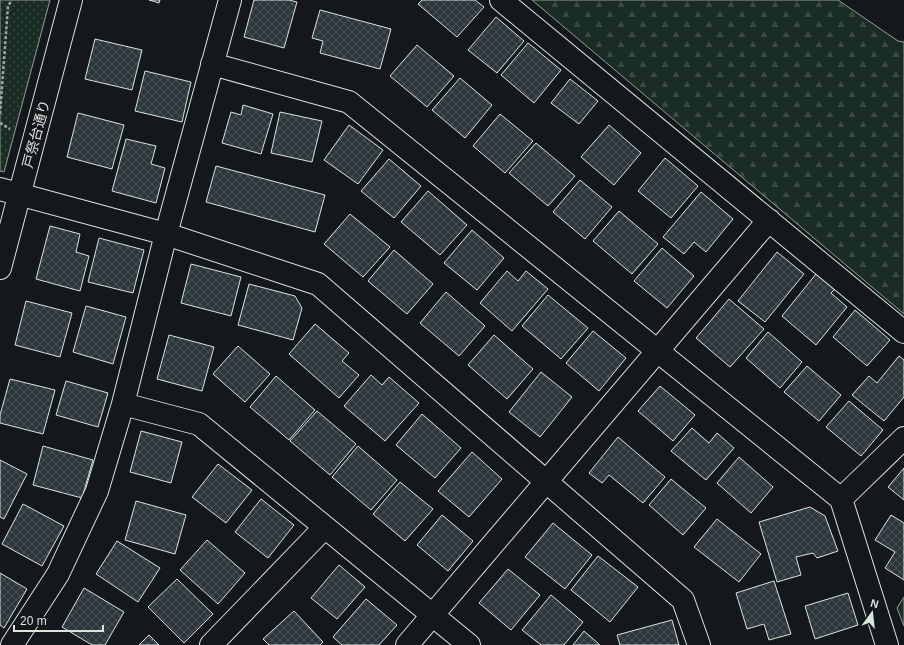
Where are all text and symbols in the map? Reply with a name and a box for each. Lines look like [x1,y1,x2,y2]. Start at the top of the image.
street label: 戸祭台通り [19,98,53,170]
north arrow [852,593,892,633]
text: N [869,597,880,610]
scale bar [14,607,103,633]
text: 20 m [20,614,47,628]

